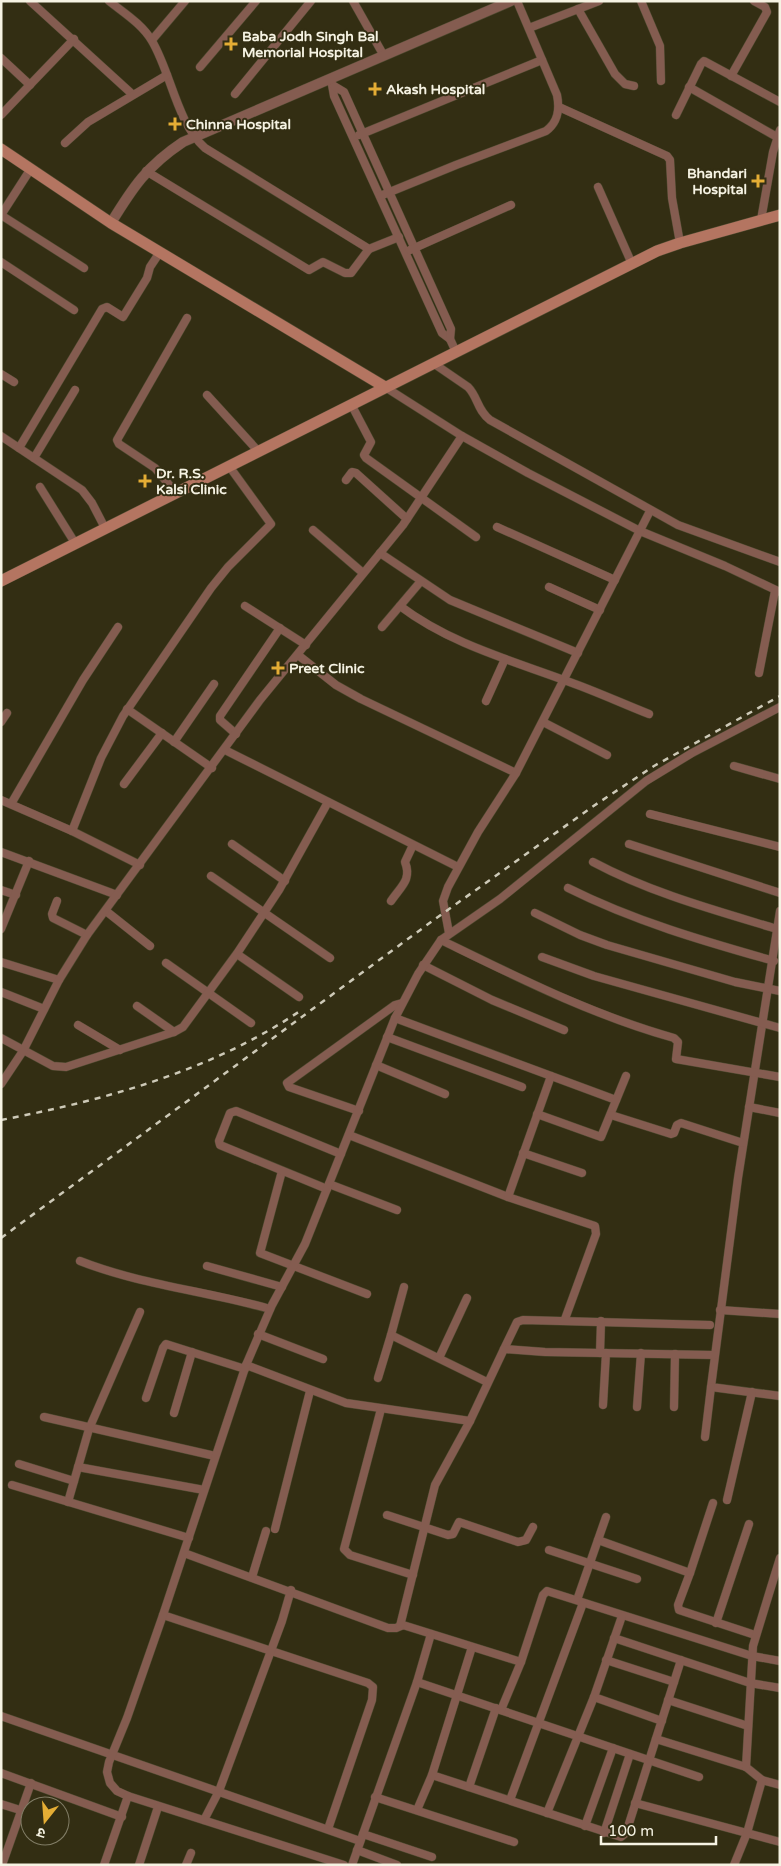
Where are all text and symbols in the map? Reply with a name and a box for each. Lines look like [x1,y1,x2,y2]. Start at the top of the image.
place label: Baba Jodh Singh Bal Memorial Hospital [242,28,379,61]
marker: Baba Jodh Singh Bal Memorial Hospital [224,37,238,51]
place label: Akash Hospital [386,81,485,98]
marker: Akash Hospital [368,82,382,96]
place label: Chinna Hospital [186,116,291,133]
marker: Chinna Hospital [168,117,182,131]
place label: Bhandari Hospital [687,165,747,198]
marker: Bhandari Hospital [751,174,765,188]
place label: Dr. R.S. Kalsi Clinic [156,465,227,498]
marker: Dr. R.S. Kalsi Clinic [138,474,152,488]
place label: Preet Clinic [289,660,365,677]
marker: Preet Clinic [271,661,285,675]
north arrow [20,1796,70,1846]
scale bar [601,1814,716,1846]
text: 100 m [608,1822,654,1840]
text: उ [34,1823,48,1842]

